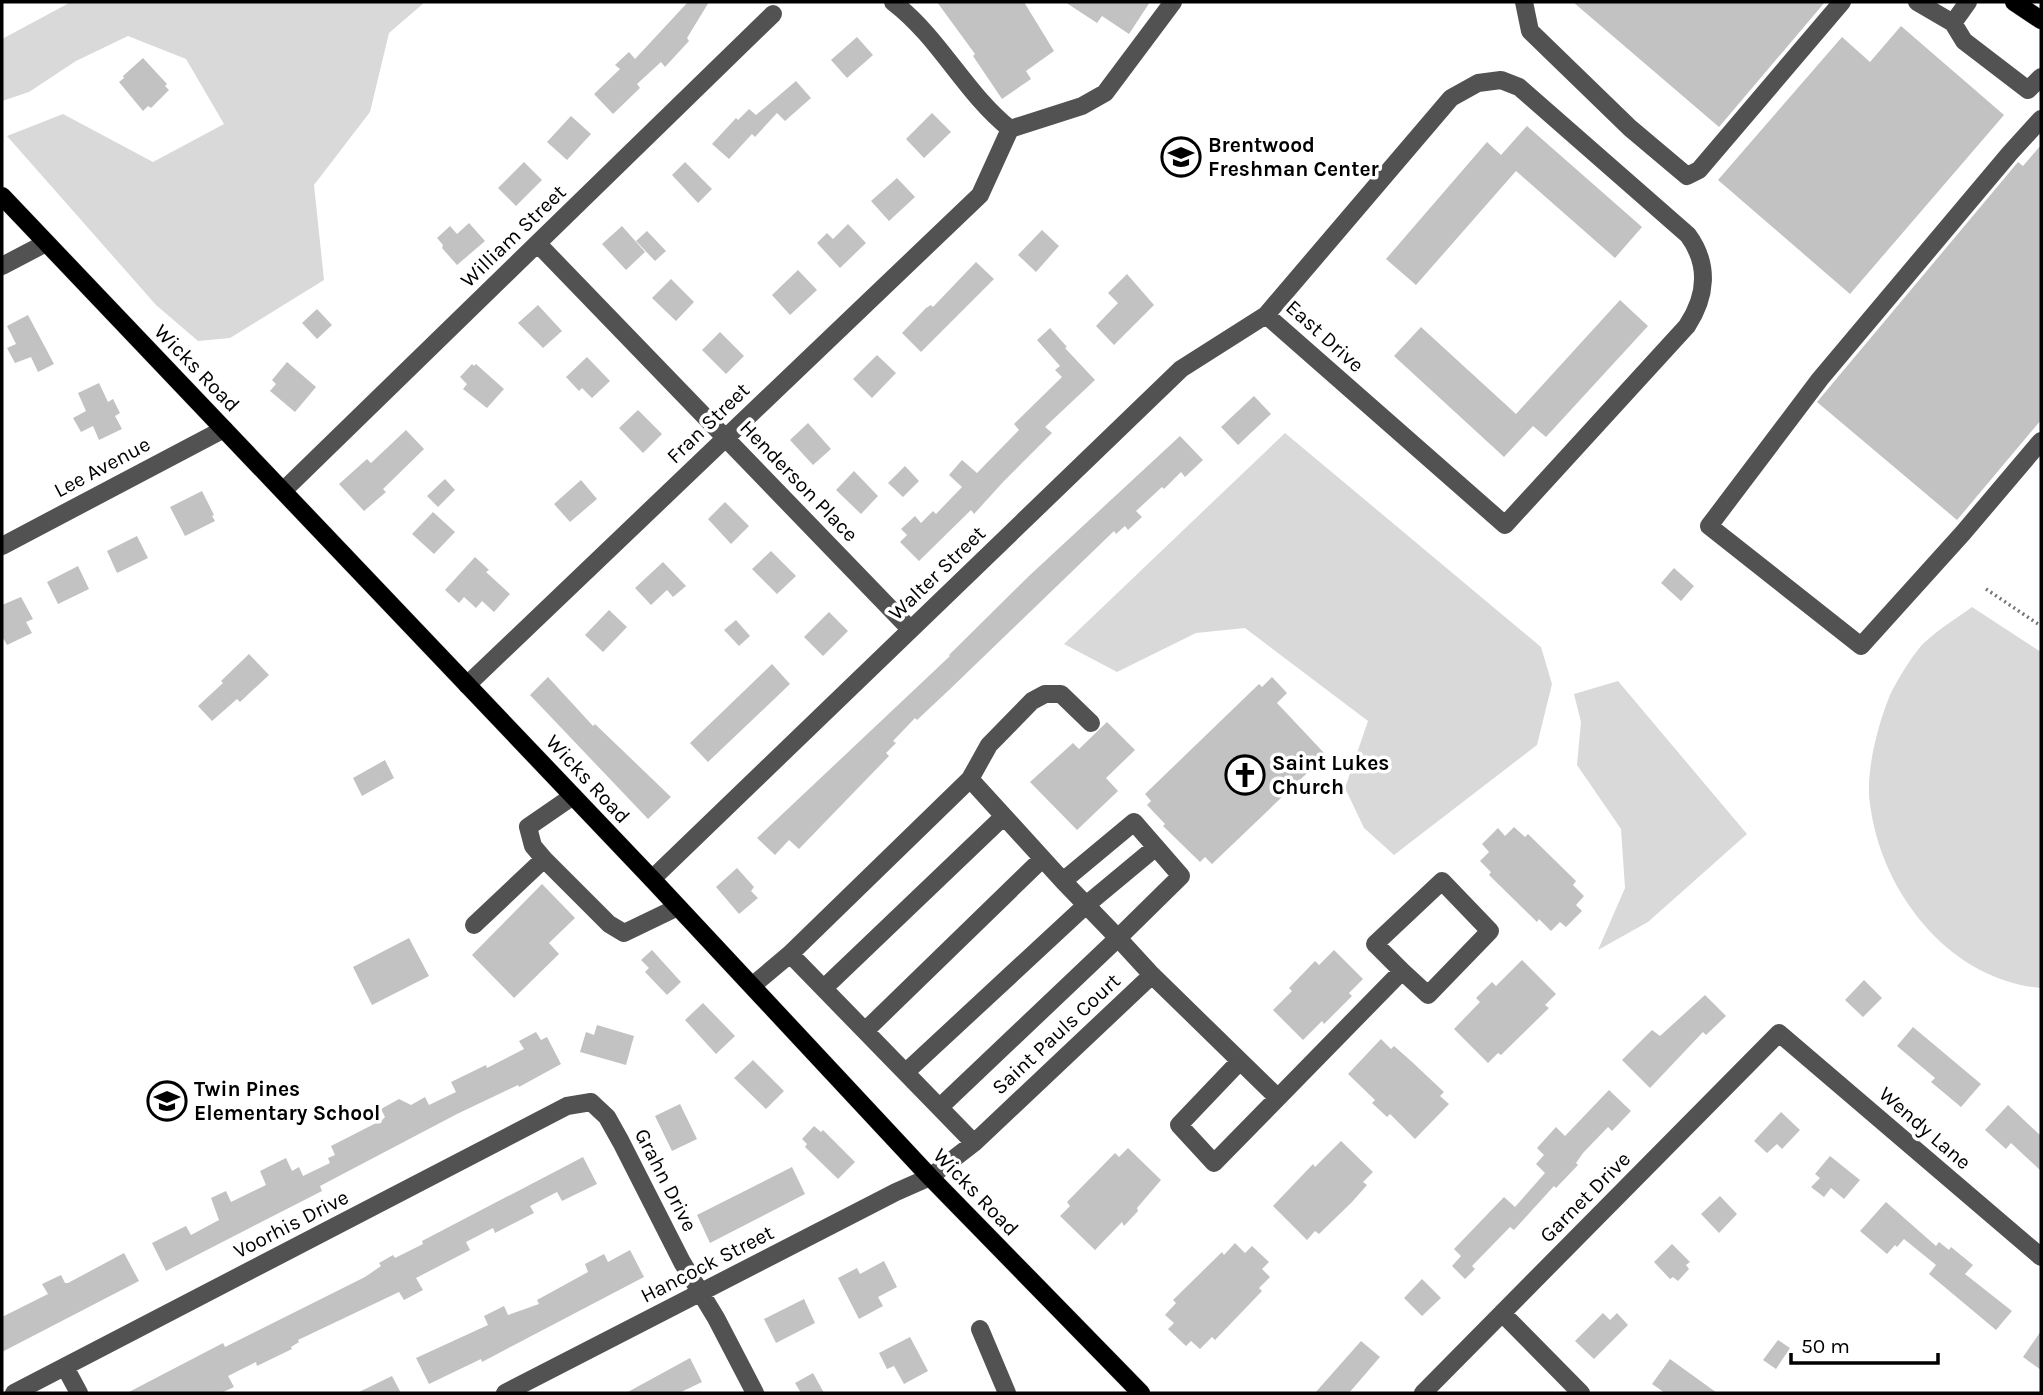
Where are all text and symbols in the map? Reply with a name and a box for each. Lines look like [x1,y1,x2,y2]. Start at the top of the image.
place label: Brentwood Freshman Center [1208,133,1380,181]
school or university icon: Brentwood Freshman Center [1160,136,1202,178]
street label: William Street [455,180,571,292]
street label: East Drive [1281,295,1369,377]
street label: Wicks Road [149,319,245,417]
street label: Fran Street [662,378,754,468]
street label: Henderson Place [735,415,863,547]
street label: Lee Avenue [50,432,154,502]
street label: Walter Street [884,521,990,625]
street label: Wicks Road [541,730,635,828]
place label: Saint Lukes Church [1272,751,1389,799]
church icon: Saint Lukes Church [1224,754,1266,796]
street label: Saint Pauls Court [987,968,1125,1100]
place label: Twin Pines Elementary School [194,1077,380,1125]
school or university icon: Twin Pines Elementary School [146,1080,188,1122]
street label: Wendy Lane [1874,1082,1976,1174]
street label: Grahn Drive [630,1125,702,1235]
street label: Wicks Road [928,1143,1024,1241]
street label: Garnet Drive [1535,1147,1635,1247]
street label: Voorhis Drive [230,1185,352,1263]
street label: Hancock Street [637,1220,778,1308]
scale bar [1791,1322,1938,1366]
text: 50 m [1801,1334,1850,1358]

